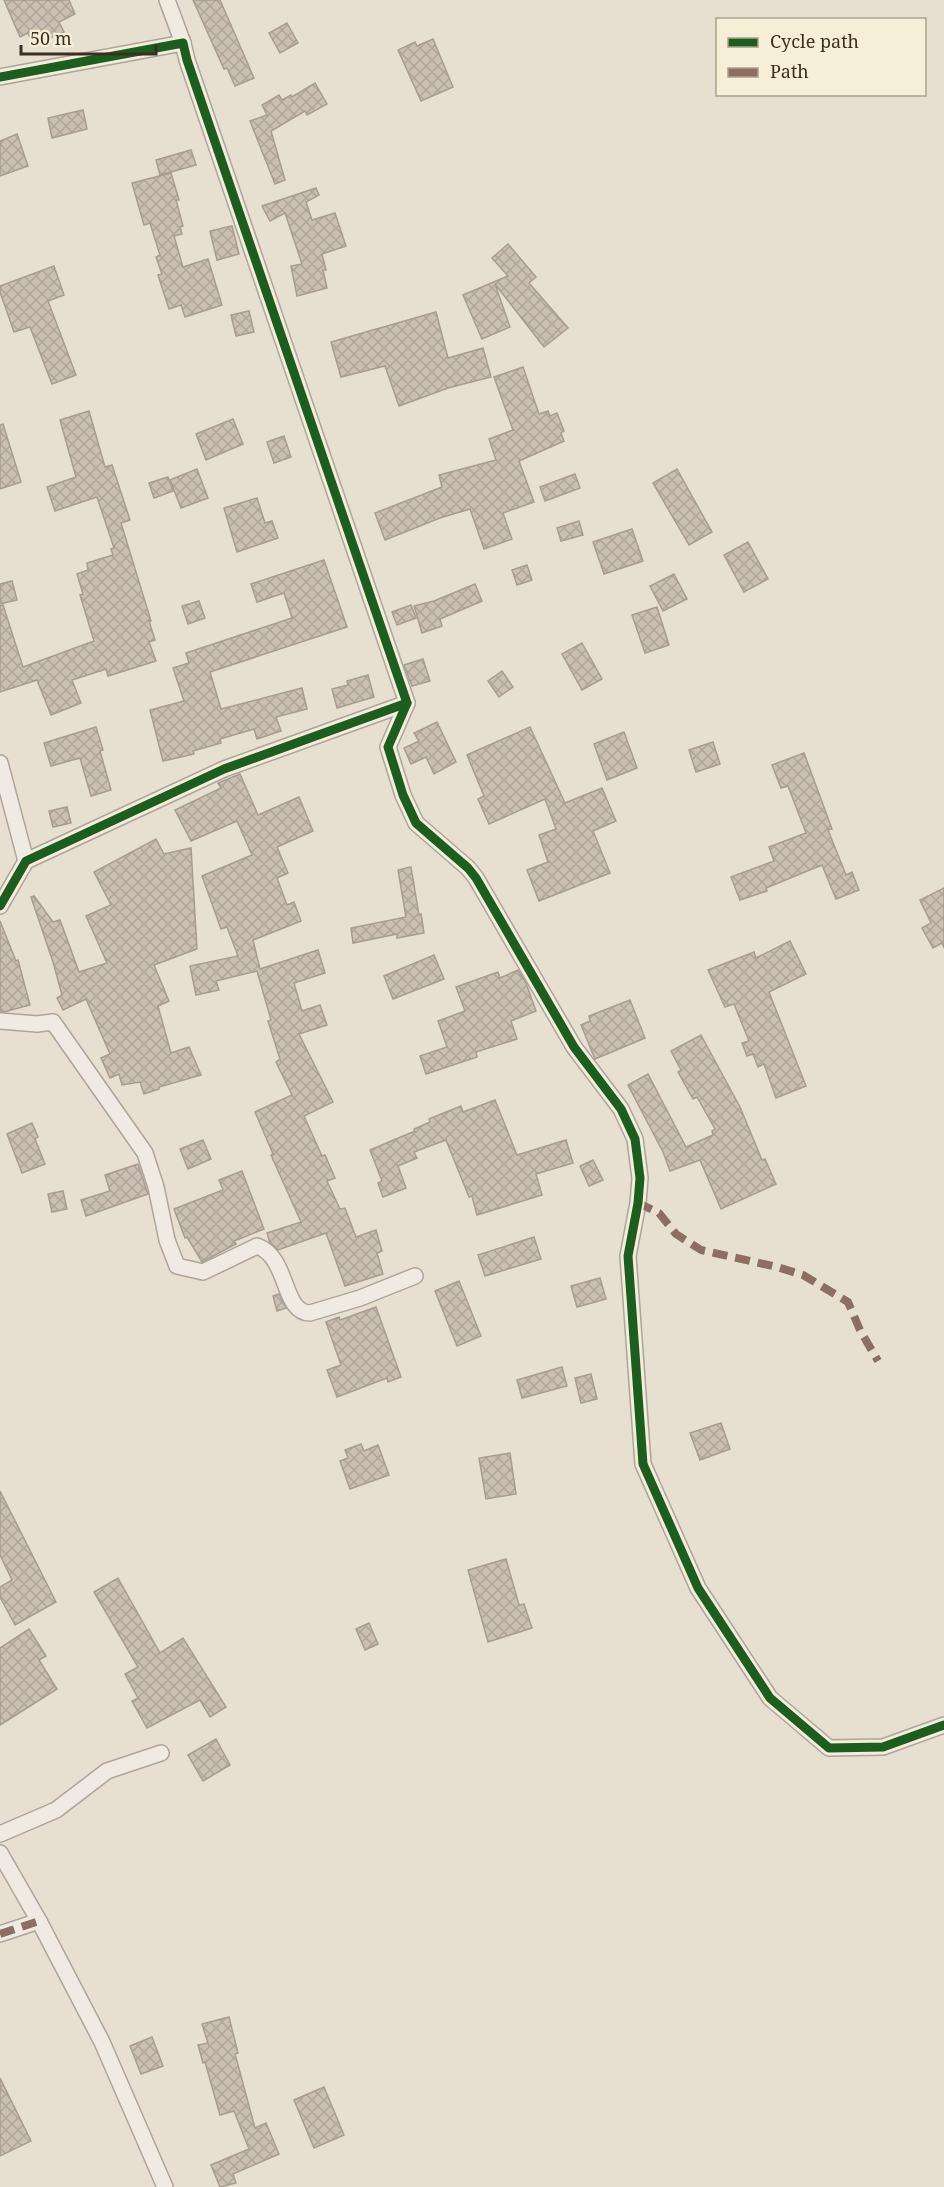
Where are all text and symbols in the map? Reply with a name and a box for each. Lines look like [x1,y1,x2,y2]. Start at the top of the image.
scale bar [21,18,156,56]
legend [716,18,926,96]
text: 50 m [30,26,72,50]
text: Cycle path [770,29,859,53]
text: Path [770,59,809,83]

